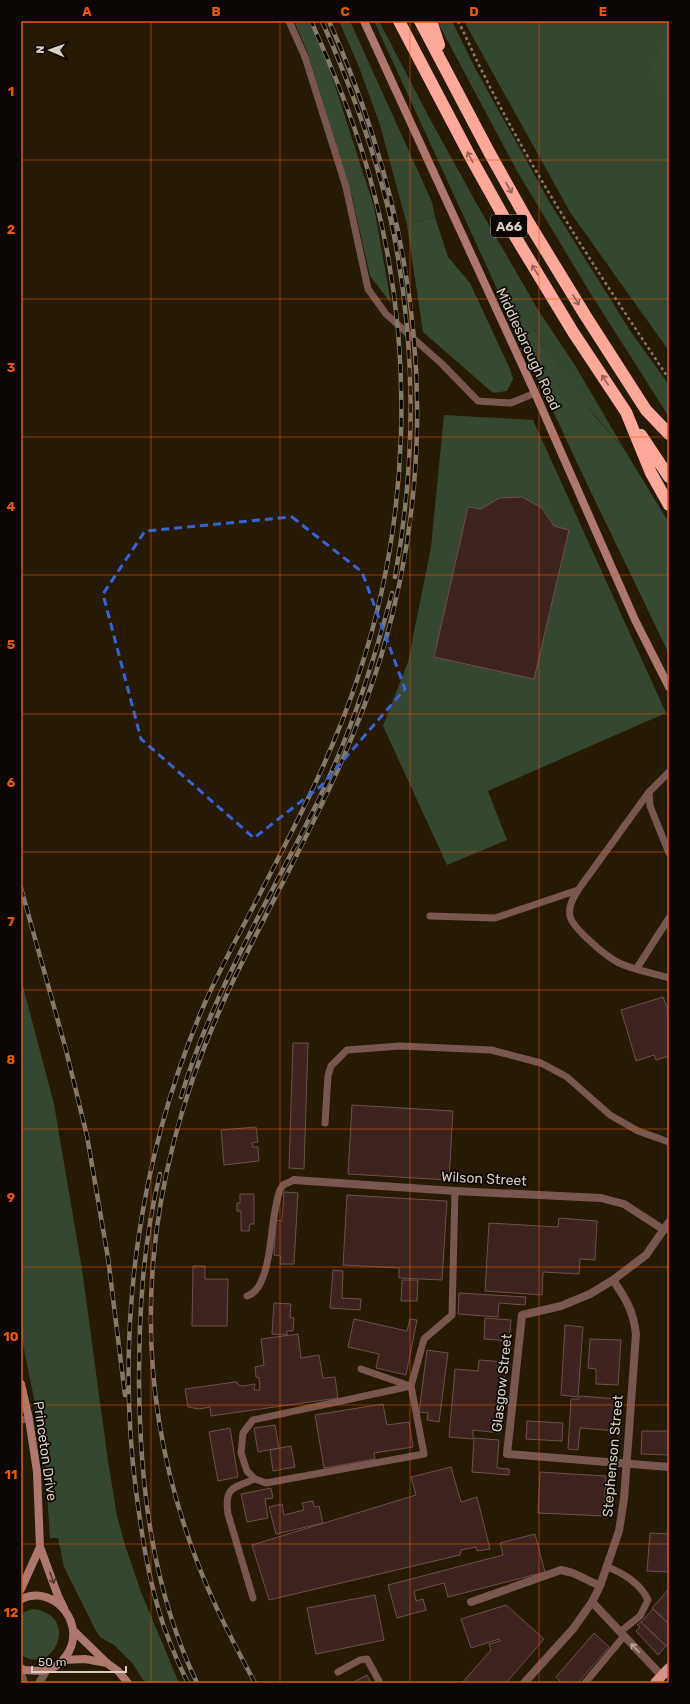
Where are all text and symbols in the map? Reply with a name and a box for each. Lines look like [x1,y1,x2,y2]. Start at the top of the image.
text: A [82,4,92,19]
text: B [211,4,221,19]
text: C [340,4,350,19]
text: D [469,4,479,19]
text: E [599,4,607,19]
north arrow [30,30,70,70]
text: N [34,45,47,54]
text: 1 [8,84,14,99]
one-way arrow [466,151,474,163]
one-way arrow [506,182,514,194]
road number: A66 [491,215,527,237]
text: 2 [7,222,15,237]
one-way arrow [531,264,539,276]
street label: Middlesbrough Road [492,285,564,413]
one-way arrow [572,294,580,306]
text: 3 [7,360,16,375]
one-way arrow [600,374,609,385]
text: 4 [7,499,16,514]
text: 5 [7,637,15,652]
text: 6 [7,775,16,790]
text: 7 [7,914,15,929]
text: 8 [7,1052,16,1067]
street label: Wilson Street [441,1168,528,1190]
text: 9 [7,1190,15,1205]
text: 10 [3,1329,19,1344]
street label: Glasgow Street [488,1332,516,1433]
street label: Stephenson Street [599,1394,627,1518]
street label: Princeton Drive [30,1400,60,1502]
text: 11 [5,1467,17,1482]
one-way arrow [48,1571,56,1583]
text: 12 [4,1605,18,1620]
one-way arrow [630,1643,640,1653]
scale bar [32,1648,126,1674]
text: 50 m [38,1655,66,1669]

